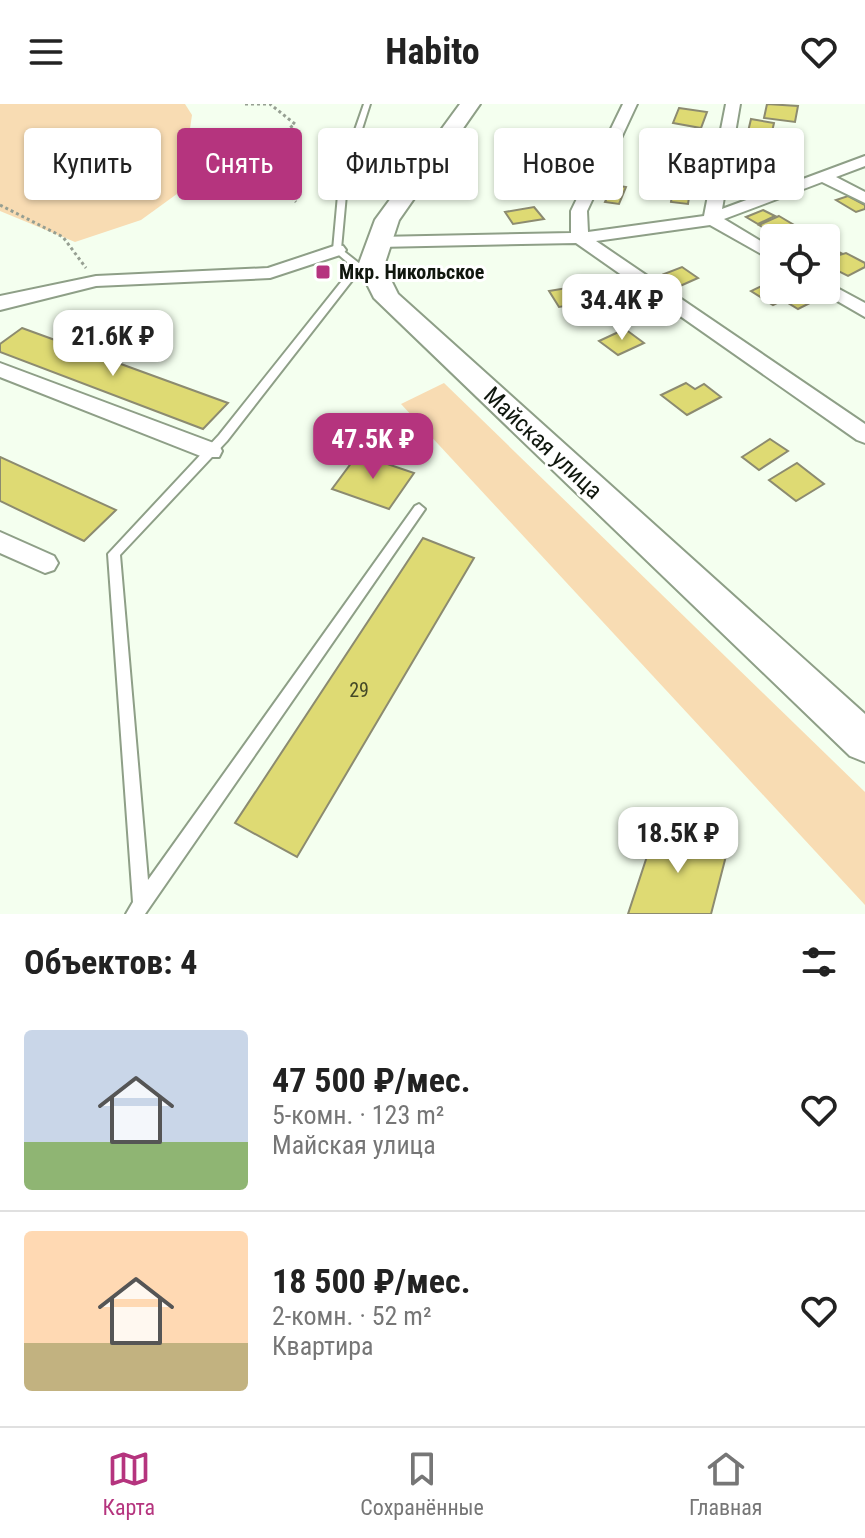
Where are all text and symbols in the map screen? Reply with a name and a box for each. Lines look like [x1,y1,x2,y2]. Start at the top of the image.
icon: menu [24,30,68,74]
icon: heart [797,30,841,74]
text: Habito [385,31,480,73]
chip: Купить [24,128,161,200]
chip: Снять [177,128,302,200]
chip: Фильтры [318,128,478,200]
chip: Новое [494,128,623,200]
chip: Квартира [639,128,804,200]
map controls [760,224,840,304]
button: locate [760,224,840,304]
place label: Мкр. Никольское [339,260,484,284]
marker: Мкр. Никольское [314,263,332,281]
pin: 34.4K ₽ [548,274,696,342]
text: 34.4K ₽ [580,285,664,315]
pin: 21.6K ₽ [39,310,187,378]
text: 21.6K ₽ [71,321,155,351]
street label: Майская улица [478,381,608,505]
pin: 47.5K ₽ [299,413,447,481]
text: 47.5K ₽ [331,424,415,454]
house number: 29 [349,678,369,702]
pin: 18.5K ₽ [604,807,752,875]
text: 18.5K ₽ [636,818,720,848]
icon: filters [797,940,841,984]
text: Объектов: 4 [24,942,198,982]
text: 47 500 ₽/мес. [272,1060,471,1100]
icon: home [88,1062,184,1158]
icon: heart [797,1088,841,1132]
text: 5-комн. · 123 m² [272,1100,444,1130]
text: Майская улица [272,1130,436,1160]
text: 18 500 ₽/мес. [272,1261,471,1301]
icon: home [88,1263,184,1359]
icon: heart [797,1289,841,1333]
text: 2-комн. · 52 m² [272,1301,432,1331]
text: Квартира [272,1331,374,1361]
tab: Карта [103,1447,155,1520]
tab: Сохранённые [360,1447,484,1520]
tab: Главная [689,1447,762,1520]

